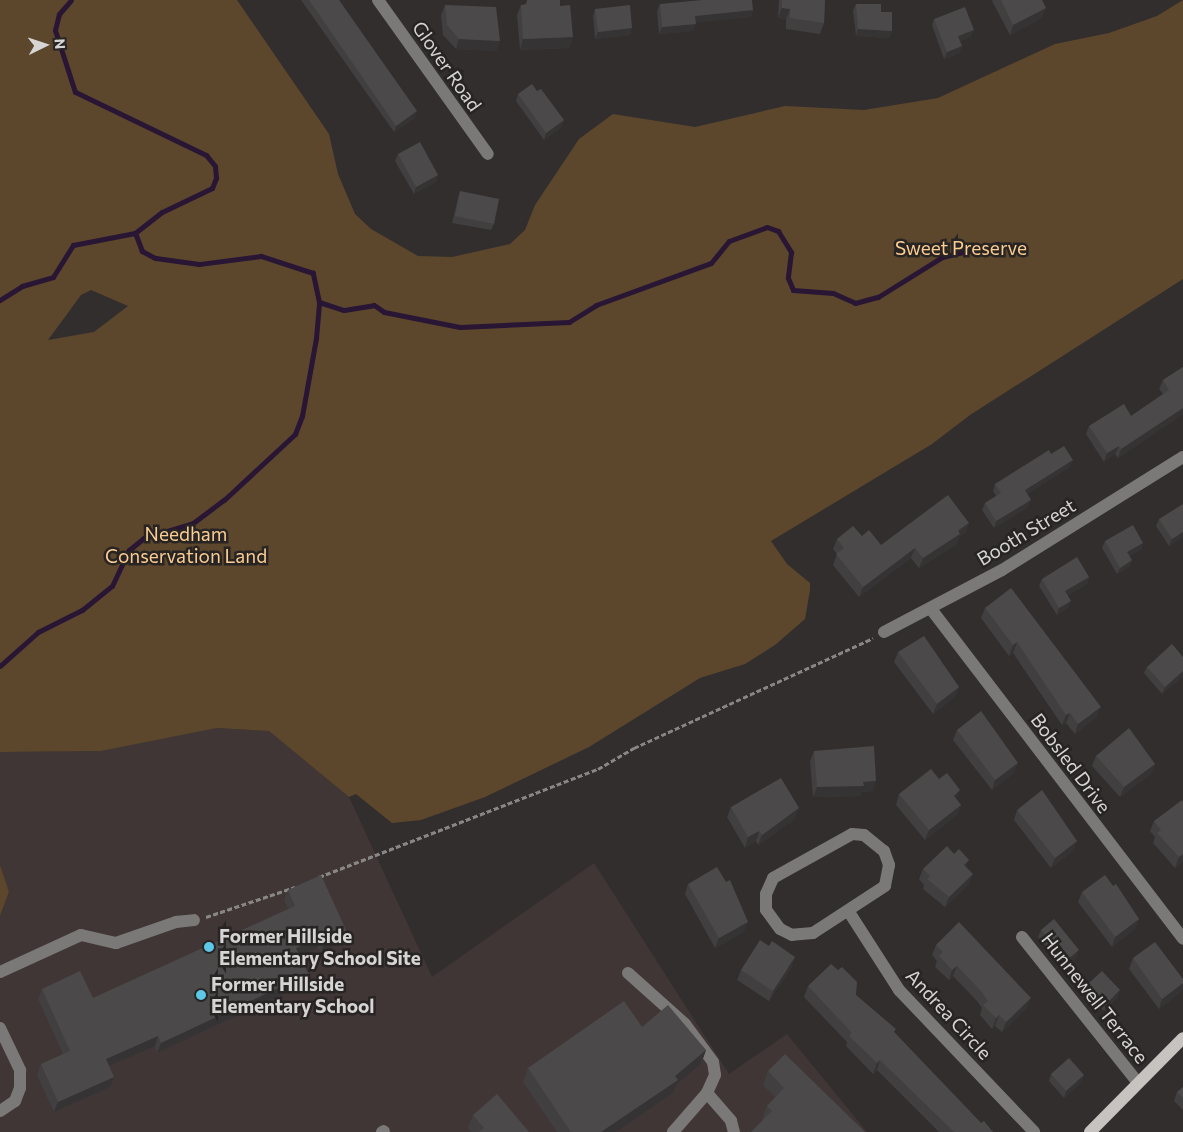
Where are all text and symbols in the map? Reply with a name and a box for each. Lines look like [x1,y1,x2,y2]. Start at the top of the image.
street label: Glover Road [408,17,486,115]
north arrow [20,20,70,70]
text: N [52,38,69,50]
park label: Sweet Preserve [895,237,1027,259]
street label: Booth Street [973,494,1079,570]
park label: Needham Conservation Land [105,523,267,567]
street label: Bobsled Drive [1026,709,1116,817]
place label: Former Hillside Elementary School Site [219,925,421,969]
street label: Hunnewell Terrace [1037,928,1153,1068]
marker: Former Hillside Elementary School Site [203,941,215,953]
street label: Andrea Circle [901,964,997,1064]
place label: Former Hillside Elementary School [211,973,375,1017]
marker: Former Hillside Elementary School [195,989,207,1001]

